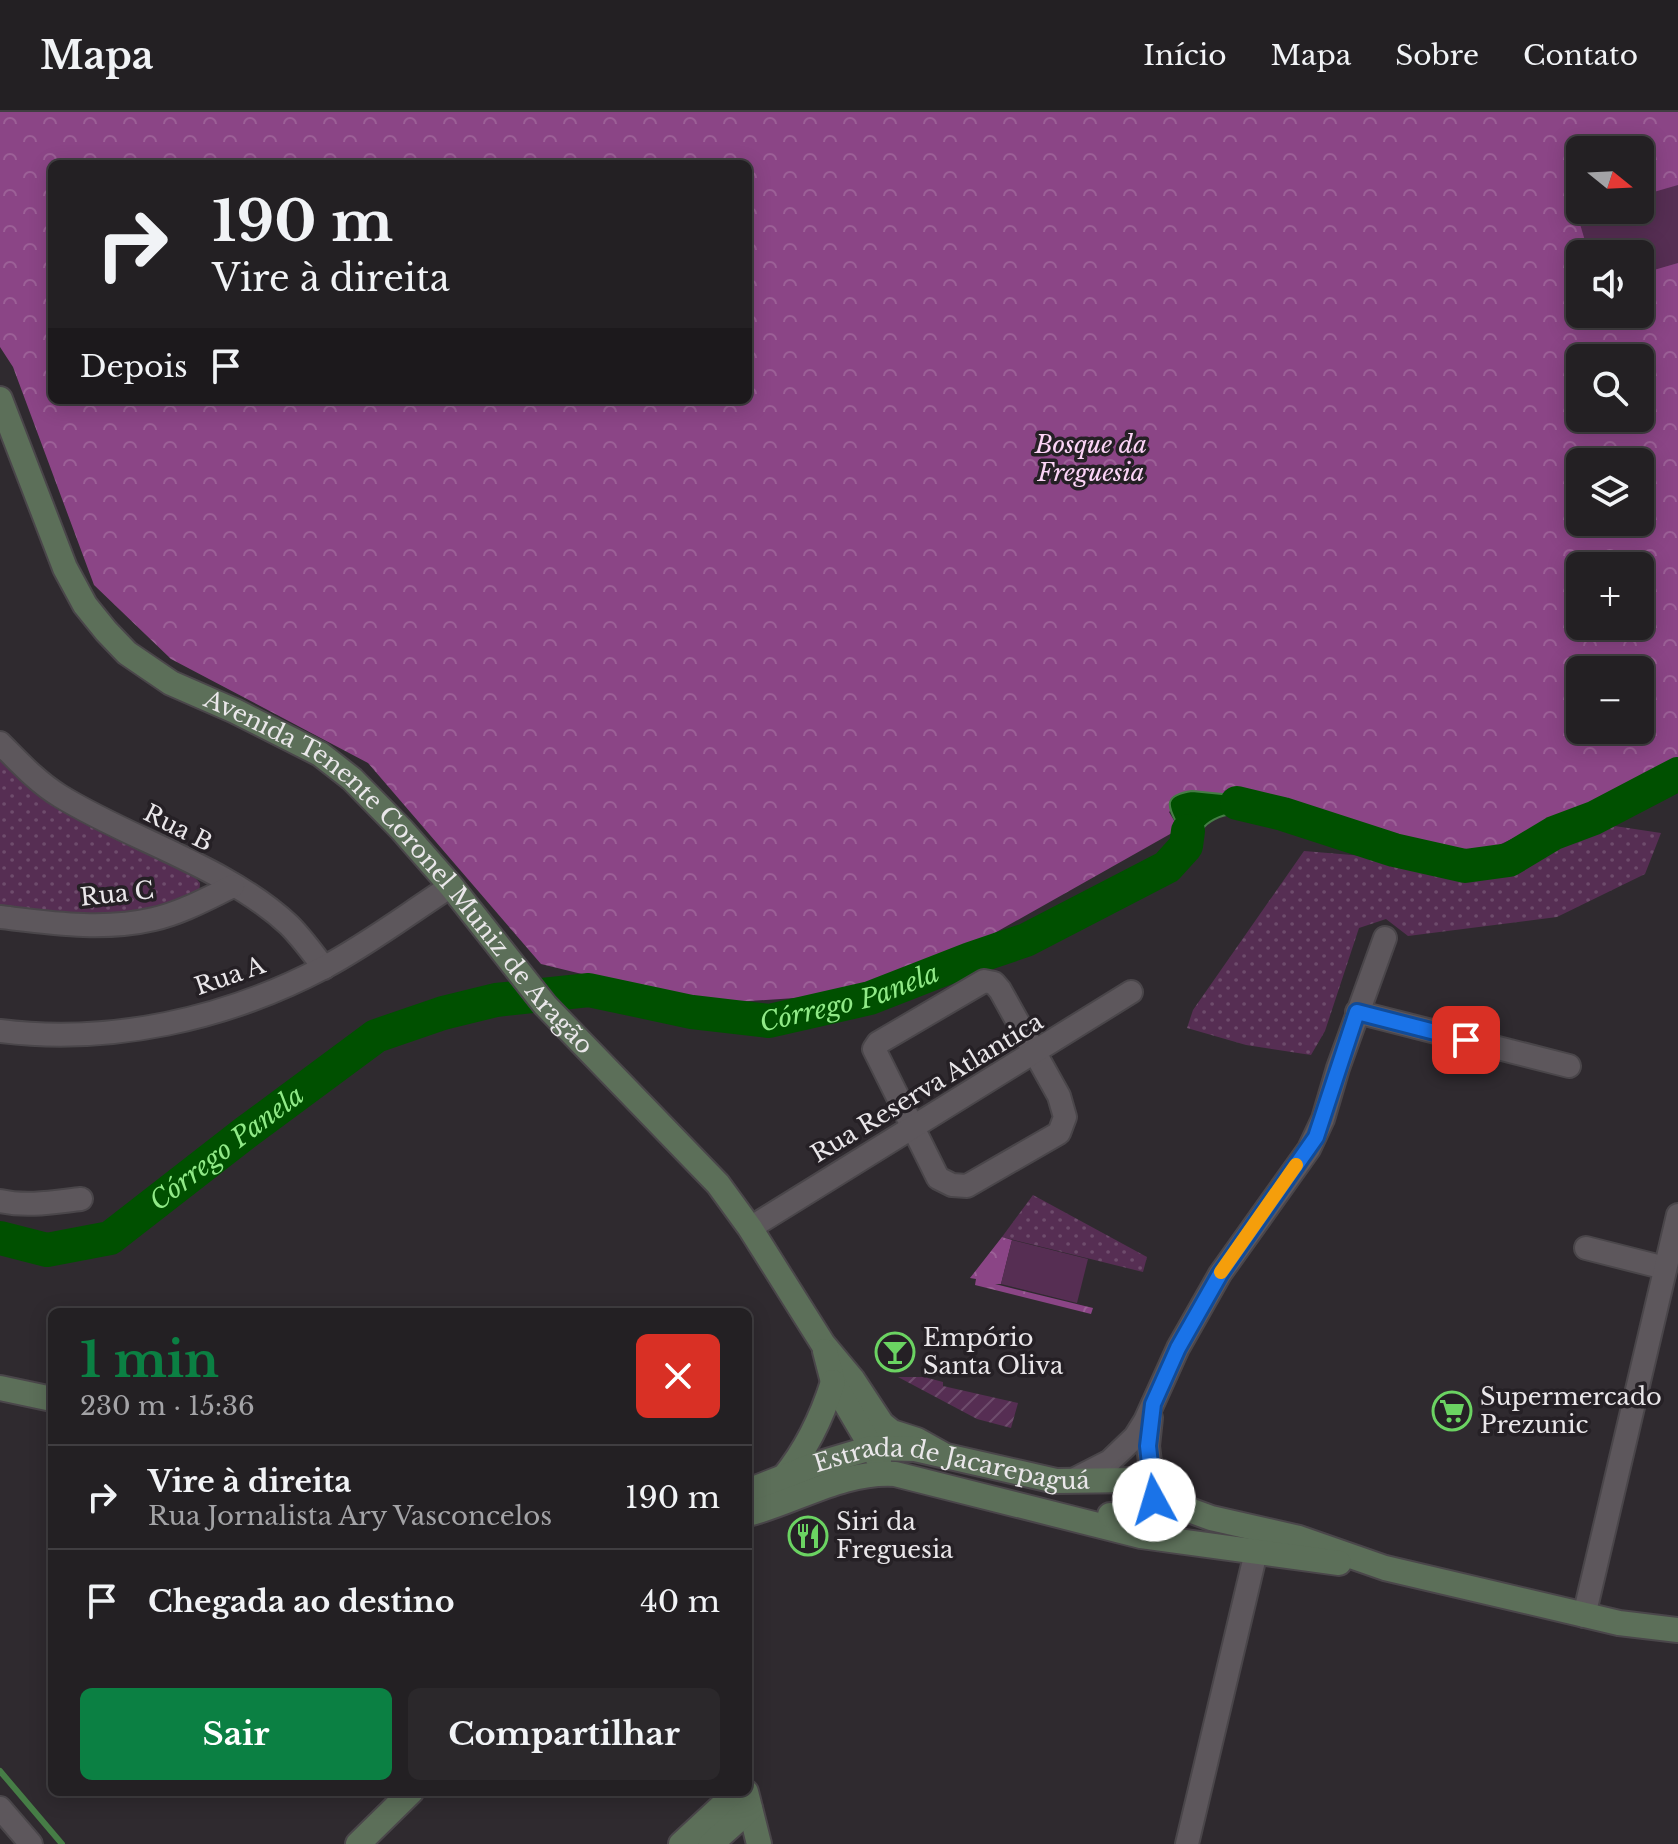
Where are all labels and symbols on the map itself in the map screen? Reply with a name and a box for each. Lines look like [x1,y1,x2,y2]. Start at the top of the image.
north arrow [1566,136,1654,224]
park label: Bosque da Freguesia [1034,430,1147,487]
street label: Avenida Tenente Coronel Muniz de Aragão [199,684,599,1060]
street label: Rua B [139,798,217,857]
street label: Rua C [79,875,155,912]
street label: Rua A [191,950,269,1001]
water label: Córrego Panela [756,957,944,1039]
street label: Rua Reserva Atlantica [806,1006,1049,1168]
pin [1432,1006,1500,1074]
water label: Córrego Panela [143,1079,310,1217]
place label: Empório Santa Oliva [923,1323,1064,1380]
bar icon: Empório Santa Oliva [874,1331,916,1373]
place label: Supermercado Prezunic [1480,1382,1662,1439]
supermarket icon: Supermercado Prezunic [1431,1390,1473,1432]
street label: Estrada de Jacarepaguá [810,1433,1091,1496]
position arrow [1112,1458,1196,1542]
place label: Siri da Freguesia [836,1507,954,1564]
restaurant icon: Siri da Freguesia [787,1515,829,1557]

